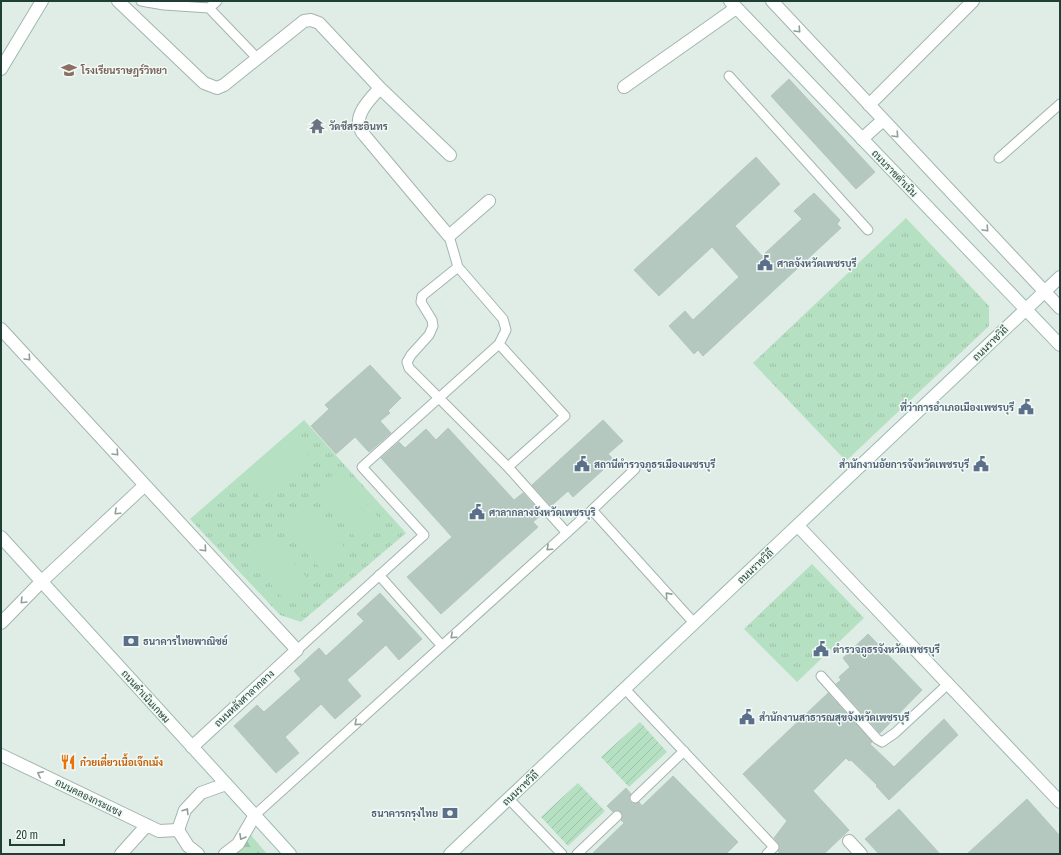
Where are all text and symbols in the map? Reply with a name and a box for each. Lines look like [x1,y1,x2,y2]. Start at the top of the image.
one-way arrow [793,25,800,32]
school or university icon: โรงเรียนราษฎร์วิทยา [60,61,78,79]
place label: โรงเรียนราษฎร์วิทยา [80,63,167,77]
temple icon: วัดชีสระอินทร [308,117,326,135]
place label: วัดชีสระอินทร [329,120,388,133]
one-way arrow [892,130,899,138]
street label: ถนนราชดำเนิน [869,147,920,200]
one-way arrow [981,224,989,232]
public building icon: ศาลจังหวัดเพชรบุรี [756,254,774,272]
place label: ศาลจังหวัดเพชรบุรี [777,257,857,271]
street label: ถนนราชวิถี [970,323,1011,364]
one-way arrow [23,353,30,361]
public building icon: ที่ว่าการอำเภอเมืองเพชรบุรี [1017,398,1035,416]
place label: ที่ว่าการอำเภอเมืองเพชรบุรี [900,399,1014,415]
one-way arrow [111,448,119,456]
public building icon: สถานีตำรวจภูธรเมืองเผชรบุรี [573,455,591,473]
public building icon: สำนักงานอัยการจังหวัดเพชรบุรี [972,455,990,473]
place label: สถานีตำรวจภูธรเมืองเผชรบุรี [594,458,716,472]
place label: สำนักงานอัยการจังหวัดเพชรบุรี [839,458,969,472]
public building icon: ศาลากลางจังหวัดเพชรบุริ [468,503,486,521]
place label: ศาลากลางจังหวัดเพชรบุริ [489,506,596,520]
one-way arrow [114,507,122,514]
one-way arrow [199,544,207,552]
one-way arrow [547,544,554,551]
street label: ถนนราชวิถี [734,546,776,587]
one-way arrow [666,592,673,599]
one-way arrow [20,596,28,604]
one-way arrow [450,631,458,638]
bank icon: ธนาคารไทยพาณิชย์ [122,632,140,650]
place label: ธนาคารไทยพาณิชย์ [143,634,229,648]
public building icon: ตำรวจภูธรจังหวัดเพชรบุรี [812,640,830,658]
place label: ตำรวจภูธรจังหวัดเพชรบุรี [833,643,940,657]
street label: ถนนดำเนินเกษม [118,667,173,726]
street label: ถนนหลังศาลากลาง [211,667,277,730]
public building icon: สำนักงานสาธารณสุขจังหวัดเพชรบุรี [738,708,756,726]
place label: สำนักงานสาธารณสุขจังหวัดเพชรบุรี [759,711,910,725]
one-way arrow [354,718,361,725]
restaurant icon: ก๋วยเตี๋ยวเนื้อเจ๊กเม้ง [59,753,77,771]
place label: ก๋วยเตี๋ยวเนื้อเจ๊กเม้ง [80,753,163,769]
street label: ถนนราชวิถี [499,768,541,809]
one-way arrow [37,771,44,779]
street label: ถนนคลองกระแชง [53,776,124,819]
bank icon: ธนาคารกรุงไทย [441,804,459,822]
place label: ธนาคารกรุงไทย [371,807,438,821]
one-way arrow [182,808,189,815]
scale bar [10,821,64,847]
text: 20 m [16,827,38,843]
one-way arrow [240,833,247,840]

